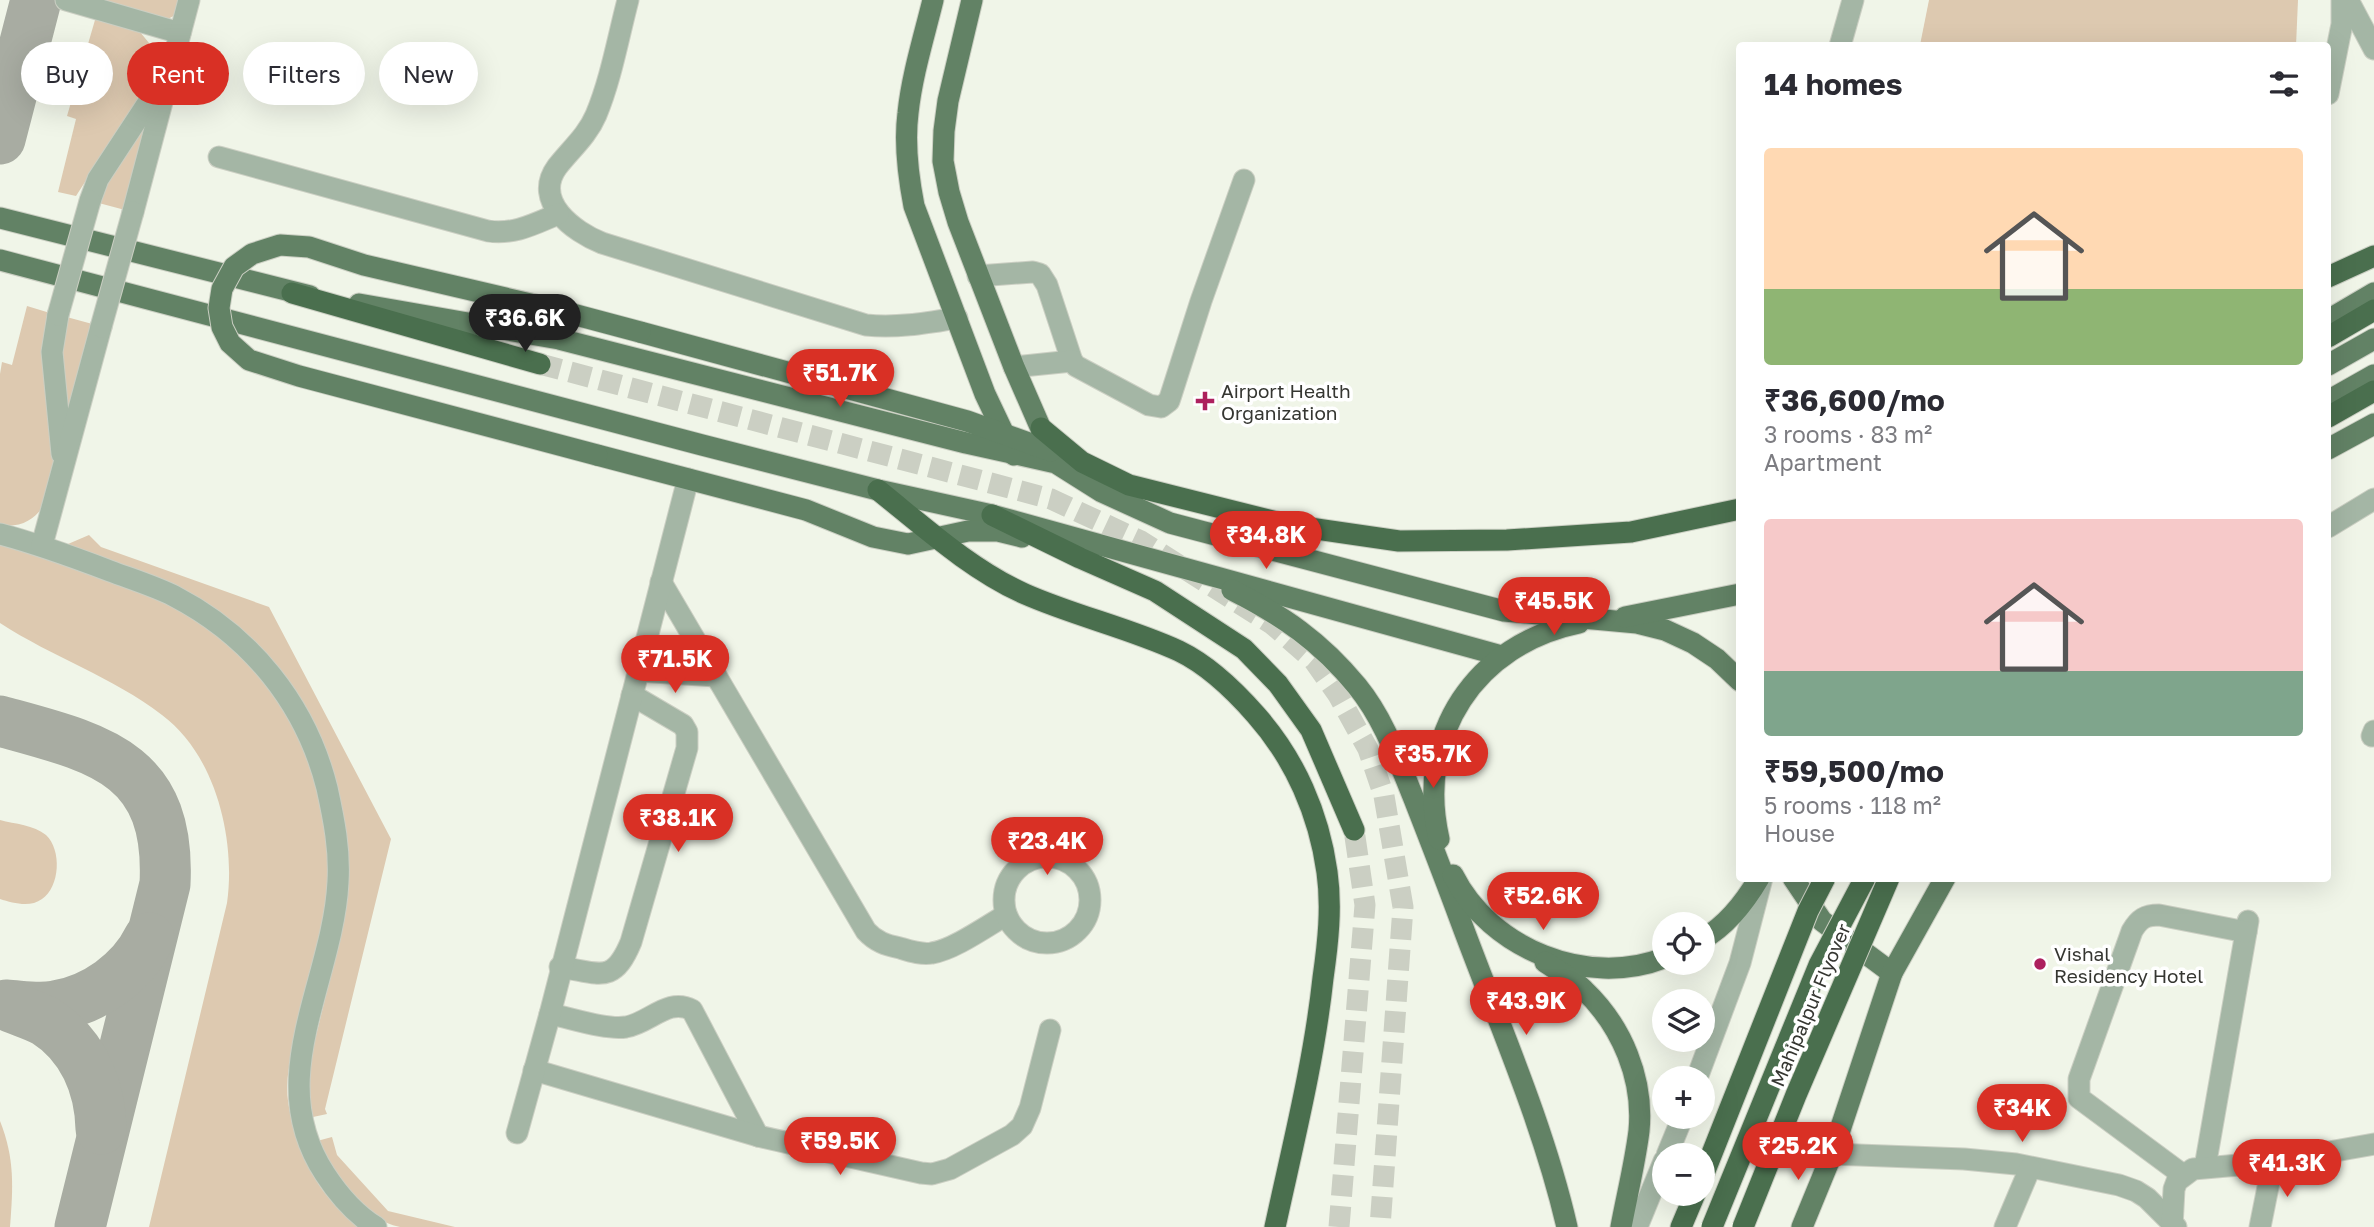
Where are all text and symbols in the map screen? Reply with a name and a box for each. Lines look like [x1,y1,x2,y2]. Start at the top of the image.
chip: Buy [21,42,113,105]
chip: Rent [127,42,229,105]
chip: Filters [243,42,365,105]
chip: New [379,42,478,105]
icon: filters [2265,65,2303,103]
text: 14 homes [1764,66,1903,102]
icon: home [1971,193,2097,319]
pin: ₹36.6K [468,294,582,354]
text: ₹36.6K [485,303,565,331]
pin: ₹51.7K [783,350,897,409]
text: ₹51.7K [802,358,878,386]
place label: Airport Health Organization [1221,379,1351,424]
text: ₹36,600/mo [1764,382,1945,418]
marker: Airport Health Organization [1195,391,1215,411]
text: 3 rooms · 83 m² [1764,420,1932,448]
text: Apartment [1764,448,1882,476]
pin: ₹34.8K [1209,512,1323,571]
text: ₹34.8K [1226,520,1306,548]
icon: home [1971,564,2097,690]
pin: ₹45.5K [1497,578,1611,637]
text: ₹45.5K [1514,586,1594,614]
pin: ₹71.5K [618,636,732,695]
text: ₹71.5K [637,644,713,672]
pin: ₹35.7K [1376,730,1490,790]
text: ₹35.7K [1394,739,1472,767]
text: ₹59,500/mo [1764,753,1944,789]
text: 5 rooms · 118 m² [1764,791,1941,819]
pin: ₹38.1K [621,794,735,854]
text: ₹38.1K [639,803,717,831]
pin: ₹23.4K [990,818,1104,877]
text: House [1764,819,1835,847]
text: ₹23.4K [1007,826,1087,854]
pin: ₹52.6K [1486,872,1600,932]
text: ₹52.6K [1503,881,1583,909]
map controls [1652,912,1715,1206]
button: locate [1652,912,1715,975]
street label: Mahipalpur Flyover [1765,920,1855,1090]
place label: Vishal Residency Hotel [2054,942,2203,987]
marker: Vishal Residency Hotel [2032,956,2048,972]
pin: ₹43.9K [1469,978,1583,1037]
text: ₹43.9K [1486,986,1566,1014]
button: layers [1652,989,1715,1052]
button: + [1652,1066,1715,1129]
pin: ₹34K [1981,1084,2063,1144]
text: ₹34K [1993,1093,2051,1121]
pin: ₹59.5K [783,1118,897,1177]
pin: ₹25.2K [1741,1122,1855,1182]
text: ₹59.5K [800,1126,880,1154]
text: ₹25.2K [1758,1131,1838,1159]
pin: ₹41.3K [2230,1140,2344,1199]
button: − [1652,1143,1715,1206]
text: ₹41.3K [2248,1148,2326,1176]

